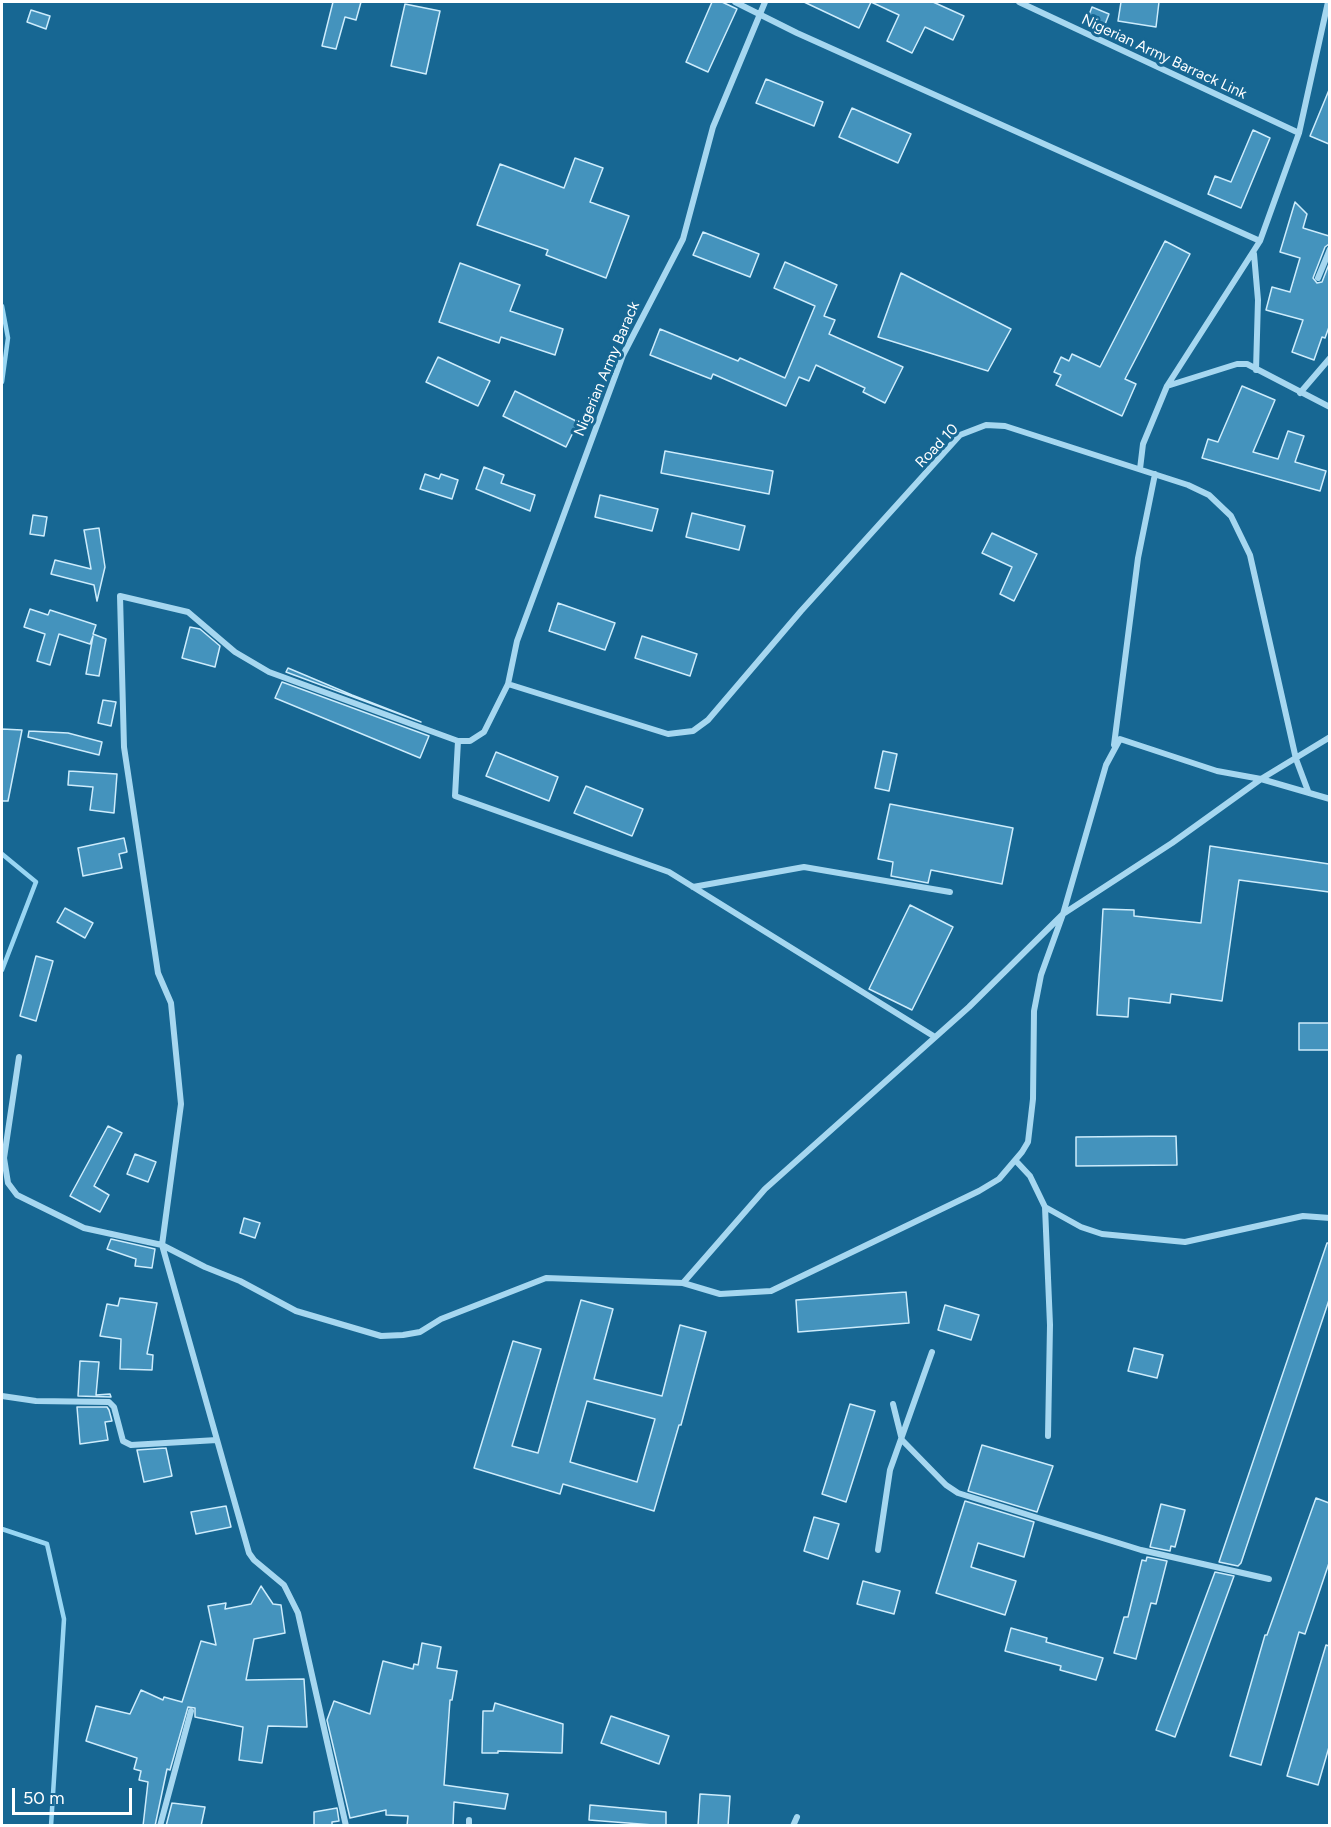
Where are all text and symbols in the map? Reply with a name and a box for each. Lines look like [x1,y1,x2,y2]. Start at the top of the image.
street label: Nigerian Army Barrack Link [1078,11,1250,103]
street label: Nigerian Army Barack [570,299,644,439]
street label: Road 10 [912,420,962,472]
scale bar [15,1776,135,1814]
text: 50 m [23,1787,65,1809]

